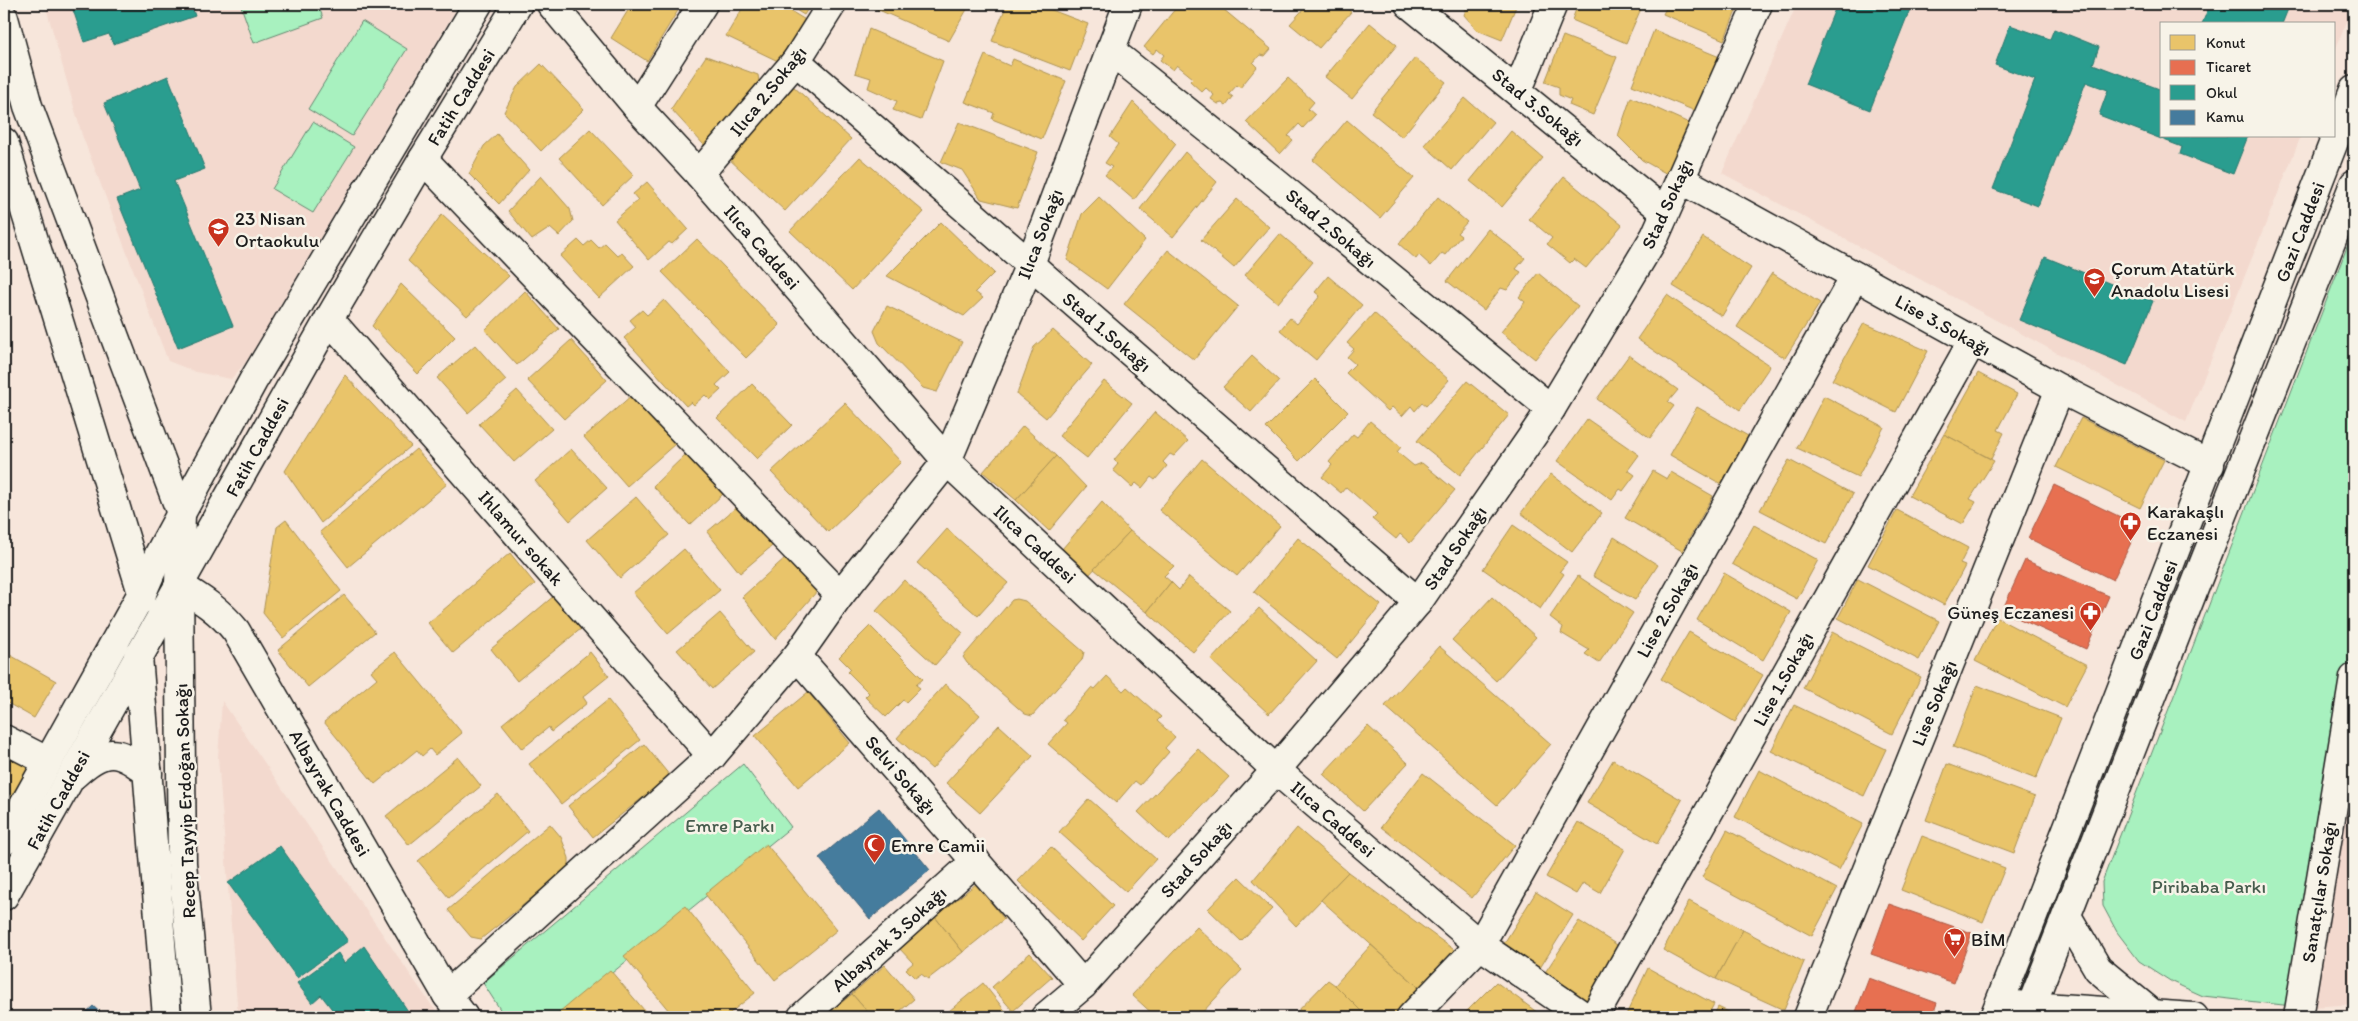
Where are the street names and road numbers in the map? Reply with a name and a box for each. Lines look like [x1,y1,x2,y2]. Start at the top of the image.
street label: Ilıca 2.Sokağı [725,41,811,141]
street label: Fatih Caddesi [422,44,500,150]
street label: Stad 3.Sokağı [1487,63,1589,151]
street label: Stad Sokağı [1636,155,1698,253]
street label: Gazi Caddesi [2270,178,2330,286]
street label: Stad 2.Sokağı [1281,183,1381,273]
street label: Ilıca Sokağı [1012,186,1068,282]
street label: Ilıca Caddesi [719,200,805,294]
street label: Stad 1.Sokağı [1058,287,1156,377]
street label: Lise 3.Sokağı [1891,289,1995,361]
street label: Fatih Caddesi [220,393,294,501]
street label: Ihlamur sokak [473,486,569,590]
street label: Ilıca Caddesi [989,500,1081,588]
street label: Stad Sokağı [1418,501,1492,595]
street label: Gazi Caddesi [2123,556,2183,664]
street label: Lise 2.Sokağı [1631,558,1703,662]
street label: Lise 1.Sokağı [1748,628,1818,730]
street label: Lise Sokağı [1906,657,1962,749]
street label: Recep Tayyip Erdoğan Sokağı [169,683,201,919]
street label: Albayrak Caddesi [284,726,376,860]
street label: Selvi Sokağı [860,731,942,819]
street label: Fatih Caddesi [21,746,95,854]
street label: Ilıca Caddesi [1286,776,1380,862]
street label: Stad Sokağı [1155,815,1237,903]
street label: Sanatçılar Sokağı [2296,820,2342,964]
street label: Albayrak 3.Sokağı [827,881,951,997]

